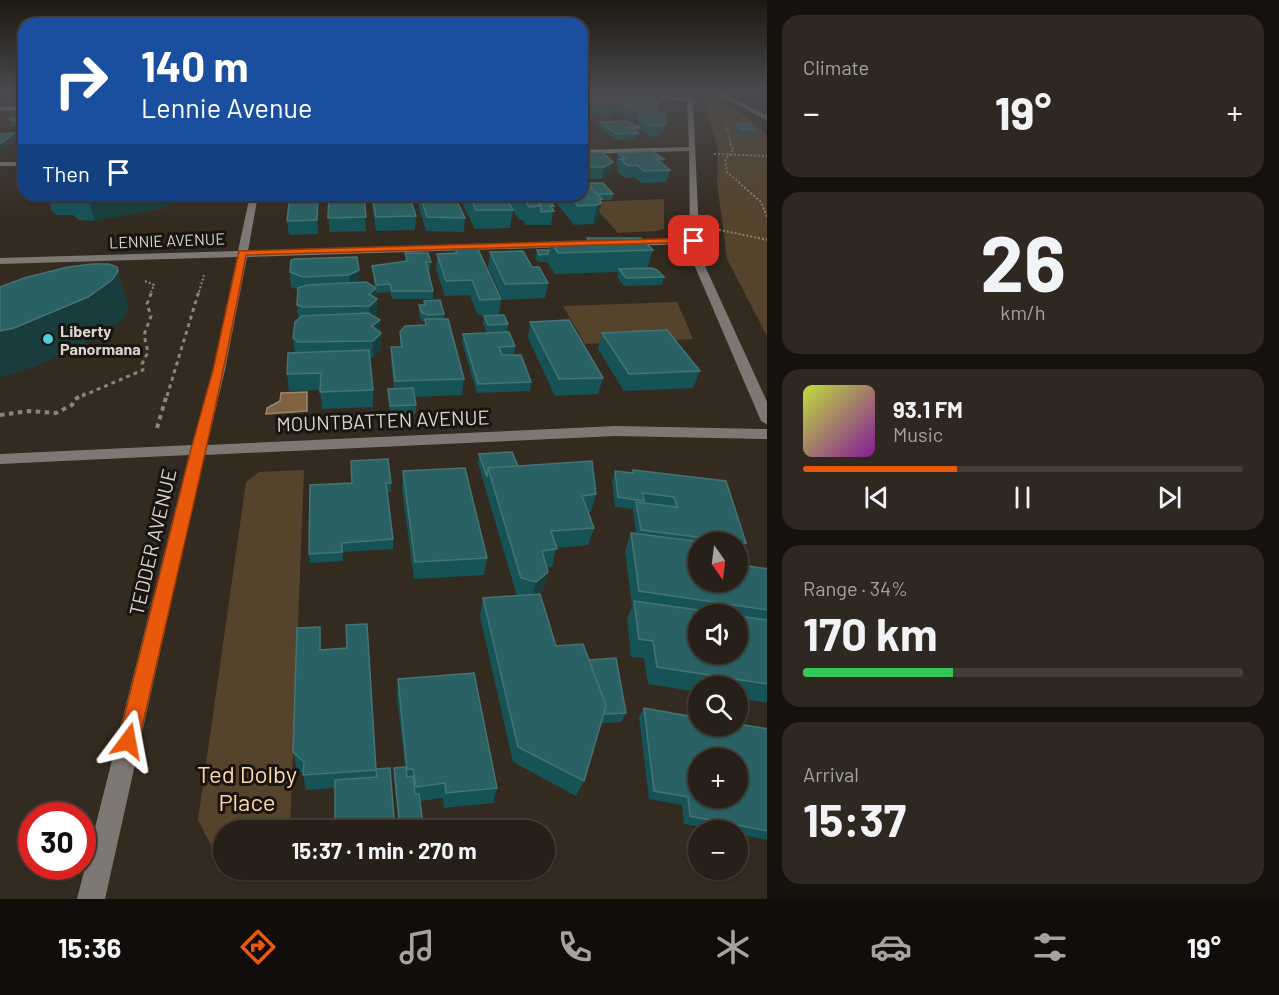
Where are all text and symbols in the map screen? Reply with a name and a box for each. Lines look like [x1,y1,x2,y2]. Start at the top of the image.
text: 140 m [141,40,249,90]
icon: right [42,42,120,120]
text: Climate [803,55,869,79]
text: 19° [995,85,1051,139]
text: Lennie Avenue [141,91,312,123]
text: − [803,92,820,132]
text: + [1227,92,1243,132]
icon: arrive [102,156,135,189]
text: Then [42,160,90,186]
text: 26 [980,214,1066,308]
pin [668,215,719,266]
icon: arrive [677,224,710,257]
street label: LENNIE AVENUE [109,228,225,252]
text: km/h [1000,300,1046,324]
place label: Liberty Panormana [60,321,141,358]
marker: Liberty Panormana [41,332,55,346]
text: 93.1 FM [893,396,963,422]
street label: MOUNTBATTEN AVENUE [276,404,490,436]
text: Music [893,422,943,446]
street label: TEDDER AVENUE [123,466,181,618]
icon: previous [860,481,893,514]
icon: pause [1006,481,1039,514]
icon: next [1153,481,1186,514]
north arrow [688,532,748,592]
map controls [688,532,748,880]
text: Range · 34% [803,576,908,600]
button: sound [688,604,748,664]
text: 170 km [803,606,937,660]
button: search [688,676,748,736]
position arrow [96,709,160,773]
button: + [688,748,748,808]
park label: Ted Dolby Place [197,759,297,816]
text: Arrival [803,762,859,786]
text: 15:37 [803,792,906,846]
speed limit sign: 30 [18,802,96,880]
button: − [688,820,748,880]
text: 15:37 · 1 min · 270 m [291,837,477,863]
icon: directions [237,926,279,968]
icon: music [396,926,438,968]
icon: phone [554,926,596,968]
icon: climate [712,926,754,968]
icon: car [870,926,912,968]
icon: filters [1029,926,1071,968]
text: 15:36 [58,931,121,963]
text: 19° [1187,931,1221,963]

